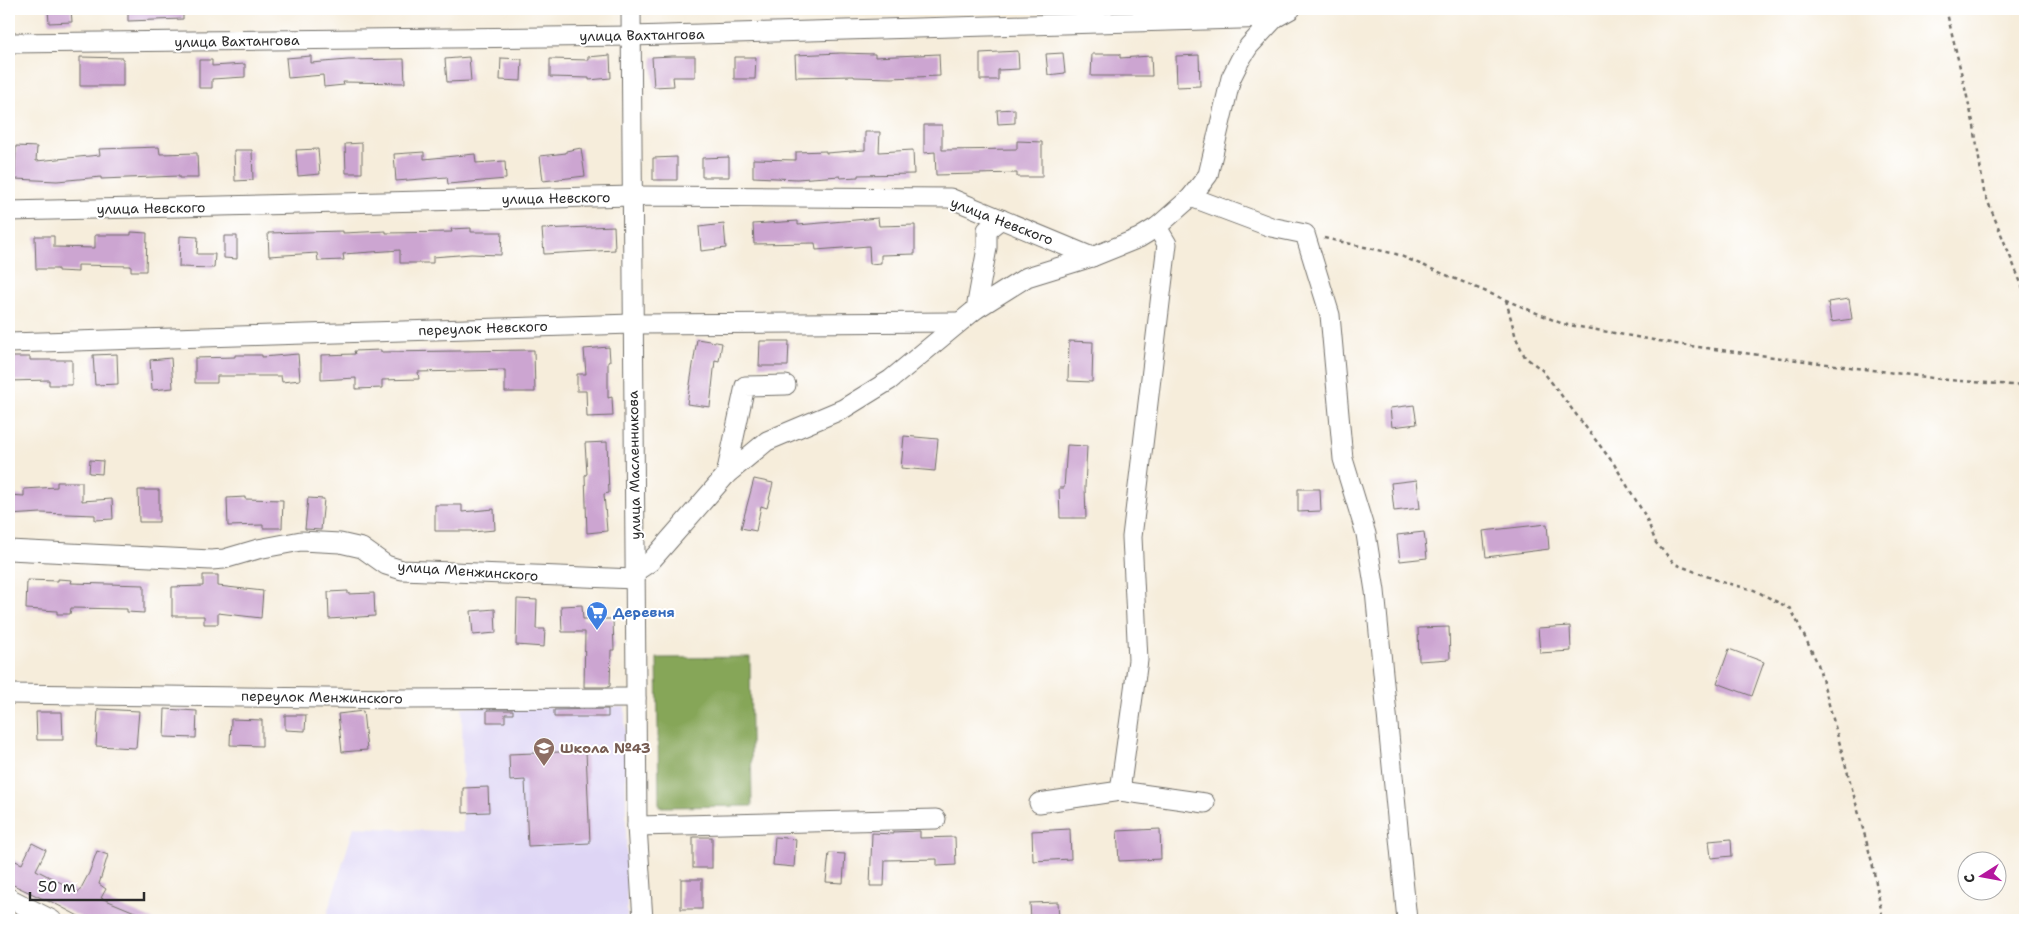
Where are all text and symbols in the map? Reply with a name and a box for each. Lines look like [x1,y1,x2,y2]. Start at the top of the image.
street label: улица Вахтангова [579,25,705,45]
street label: улица Вахтангова [174,31,300,51]
street label: улица Невского [501,188,611,208]
street label: улица Невского [948,193,1056,249]
street label: улица Невского [96,198,206,218]
street label: переулок Невского [418,317,548,339]
street label: улица Масленникова [624,390,644,540]
street label: улица Менжинского [397,557,539,585]
supermarket icon: Деревня [585,600,609,631]
place label: Деревня [613,603,675,621]
street label: переулок Менжинского [241,687,403,707]
school or university icon: Школа №43 [532,736,556,767]
place label: Школа №43 [560,739,651,757]
north arrow [1956,852,2006,902]
scale bar [30,869,144,901]
text: С [1960,873,1979,884]
text: 50 m [38,877,76,897]

